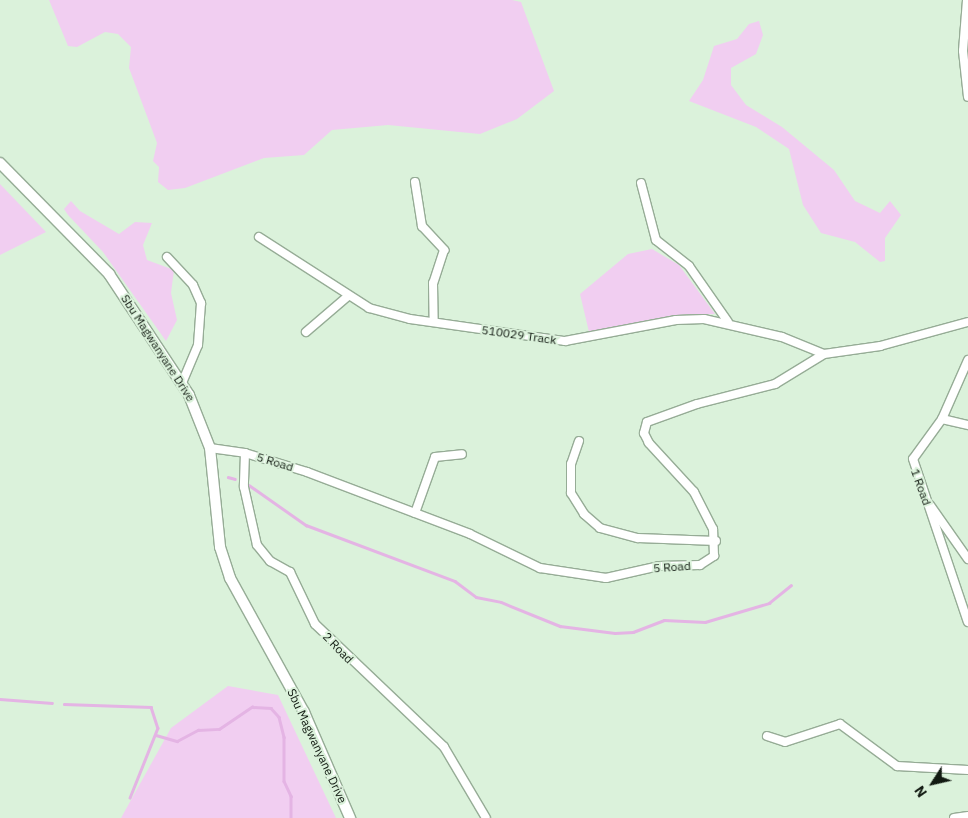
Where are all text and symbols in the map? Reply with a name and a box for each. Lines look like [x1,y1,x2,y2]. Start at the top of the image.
street label: Sbu Magwanyane Drive [118,292,198,404]
street label: 510029 Track [481,323,557,347]
street label: 5 Road [255,450,295,474]
street label: 1 Road [908,467,934,507]
street label: 5 Road [653,559,691,575]
street label: 2 Road [320,629,356,667]
street label: Sbu Magwanyane Drive [284,686,350,806]
north arrow [908,758,958,808]
text: N [910,782,931,801]

